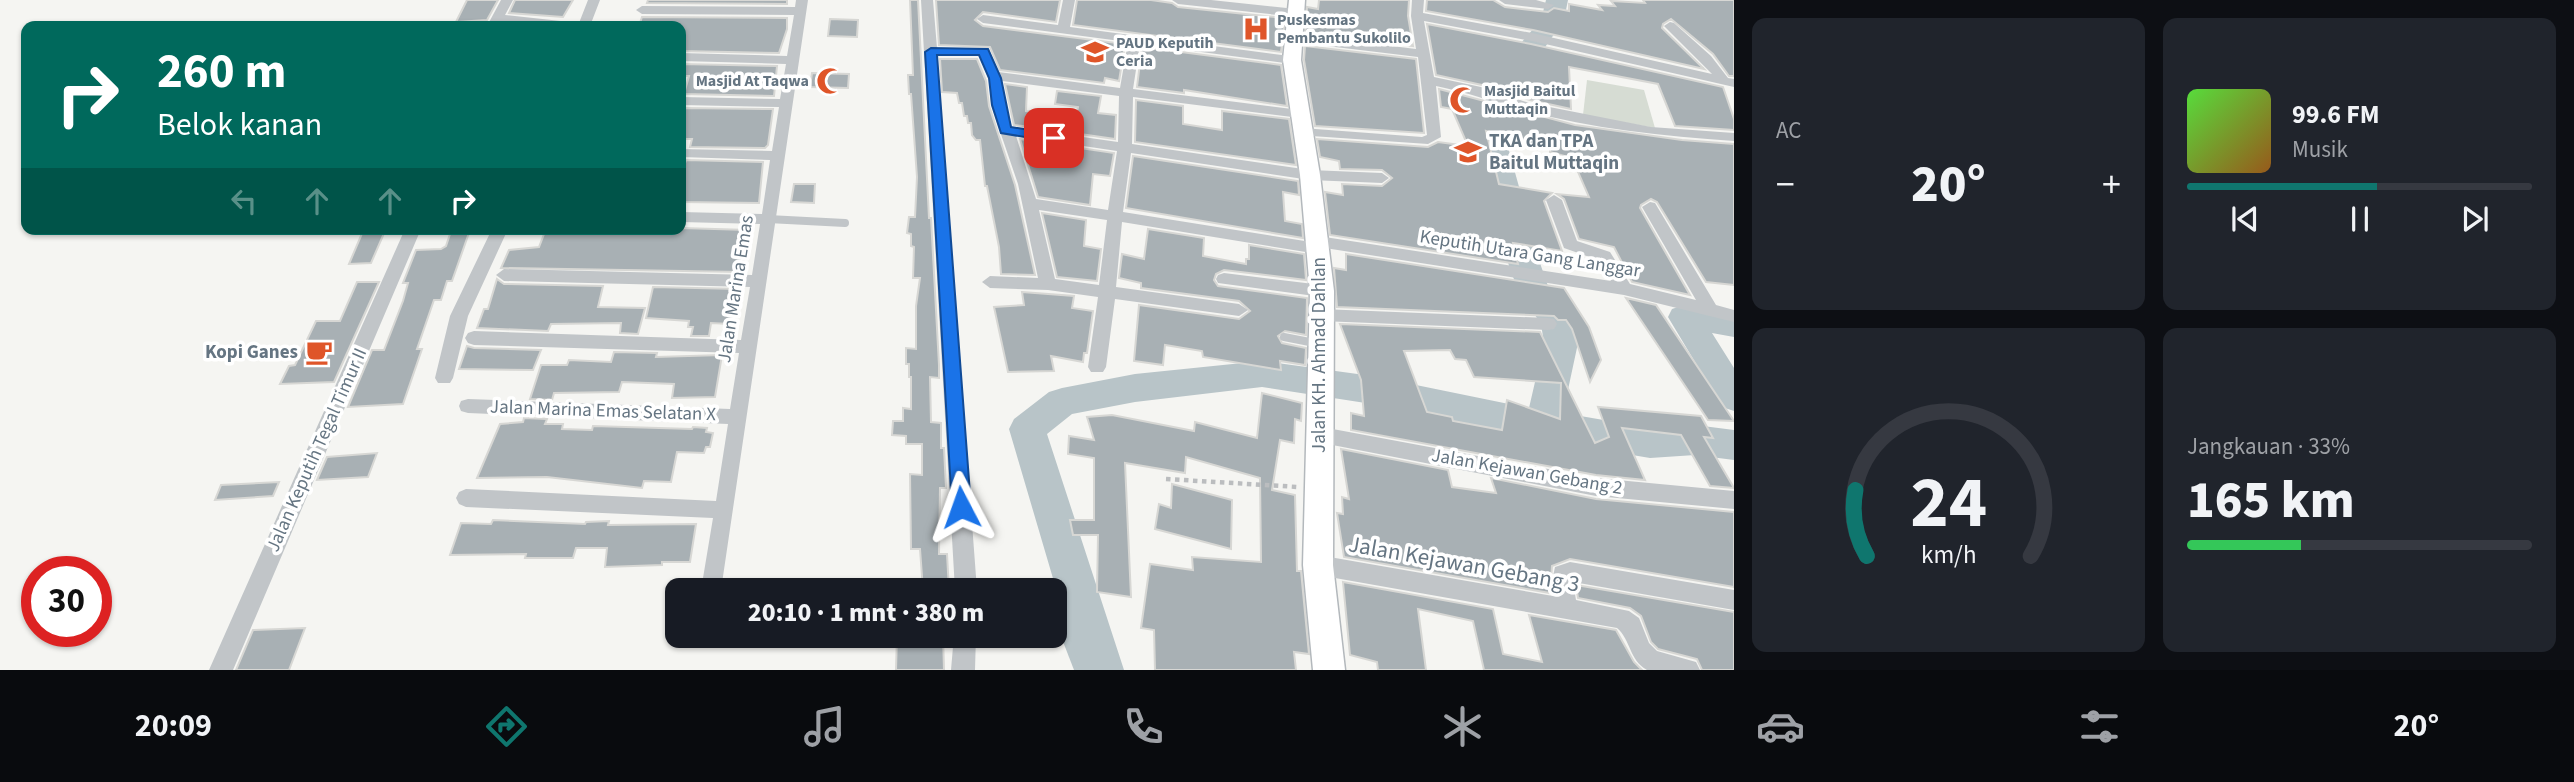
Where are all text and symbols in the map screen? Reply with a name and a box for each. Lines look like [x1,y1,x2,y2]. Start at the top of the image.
place label: Puskesmas Pembantu Sukolilo [1277,9,1411,49]
hospital icon: Puskesmas Pembantu Sukolilo [1241,14,1271,44]
place label: PAUD Keputih Ceria [1116,32,1214,72]
text: 260 m [157,37,286,107]
school or university icon: PAUD Keputih Ceria [1080,37,1110,67]
icon: right [42,49,133,140]
mosque icon: Masjid At Taqwa [815,66,845,96]
place label: Masjid At Taqwa [696,70,809,92]
place label: Masjid Baitul Muttaqin [1484,80,1576,120]
mosque icon: Masjid Baitul Muttaqin [1448,85,1478,115]
text: 99.6 FM [2292,96,2380,133]
text: Belok kanan [157,102,322,148]
pin [1024,108,1084,168]
text: AC [1776,114,1801,147]
icon: arrive [1035,119,1073,157]
place label: TKA dan TPA Baitul Muttaqin [1489,128,1619,177]
text: Musik [2292,133,2348,166]
school or university icon: TKA dan TPA Baitul Muttaqin [1453,137,1483,167]
text: 20° [1911,148,1986,222]
text: − [1776,158,1795,212]
text: + [2102,158,2121,212]
icon: left [225,182,263,220]
icon: ahead [298,182,336,220]
icon: ahead [371,182,409,220]
icon: right [444,182,482,220]
icon: previous [2226,200,2264,238]
icon: pause [2341,200,2379,238]
icon: next [2456,200,2494,238]
street label: Jalan Marina Emas [711,213,761,365]
street label: Keputih Utara Gang Langgar [1418,223,1643,285]
street label: Jalan KH. Ahmad Dahlan [1306,257,1333,453]
cafe icon: Kopi Ganes [304,337,334,367]
place label: Kopi Ganes [205,339,298,366]
street label: Jalan Keputih Tegal Timur II [260,344,374,556]
street label: Jalan Marina Emas Selatan X [490,394,717,428]
text: Jangkauan · 33% [2187,430,2350,463]
street label: Jalan Kejawan Gebang 2 [1429,442,1625,502]
text: 24 [1910,451,1987,555]
text: 165 km [2187,464,2355,538]
position arrow [924,470,998,544]
street label: Jalan Kejawan Gebang 3 [1346,527,1582,601]
text: km/h [1921,537,1976,573]
speed limit sign: 30 [21,556,112,647]
text: 20:10 · 1 mnt · 380 m [748,594,984,631]
icon: directions [482,702,531,751]
icon: music [800,702,849,751]
icon: phone [1119,702,1168,751]
icon: climate [1438,702,1487,751]
icon: car [1756,702,1805,751]
icon: filters [2075,702,2124,751]
text: 20:09 [135,703,212,749]
text: 20° [2394,703,2439,749]

